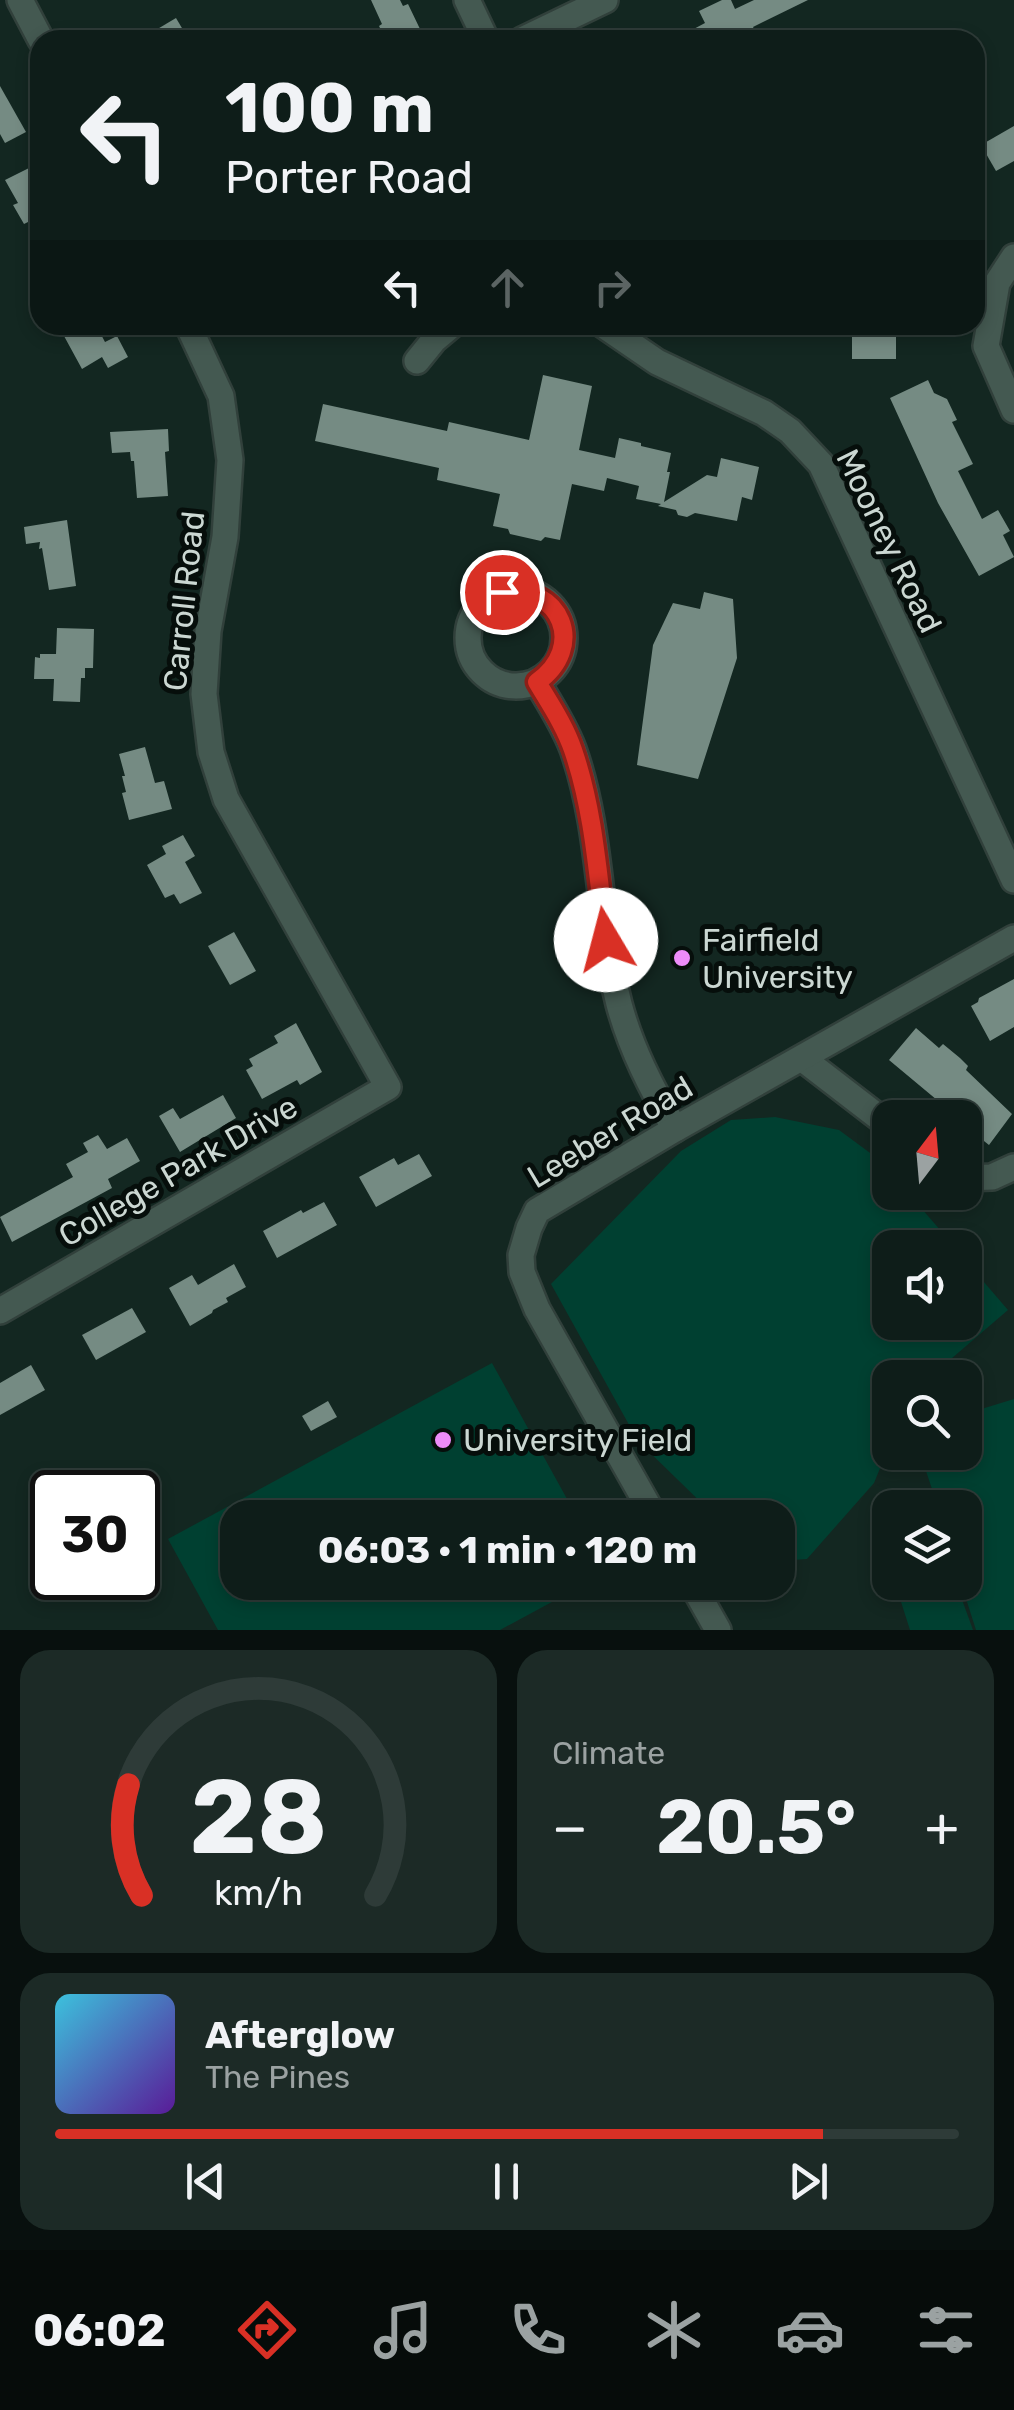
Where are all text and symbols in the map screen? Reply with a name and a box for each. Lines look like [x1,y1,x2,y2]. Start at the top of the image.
text: 100 m [225,67,434,150]
icon: left [60,70,190,200]
text: Porter Road [225,151,473,204]
icon: left [375,260,430,315]
icon: ahead [480,260,535,315]
icon: right [585,260,640,315]
street label: Mooney Road [828,443,950,639]
street label: Carroll Road [156,509,212,693]
pin [460,550,545,635]
icon: arrive [475,565,530,620]
position arrow [554,888,658,992]
place label: Fairfield University [702,921,853,996]
marker: Fairfield University [671,947,693,969]
street label: Leeber Road [521,1068,699,1196]
street label: College Park Drive [52,1087,304,1255]
north arrow [872,1100,982,1210]
map controls [872,1100,982,1600]
button: sound [872,1230,982,1340]
button: search [872,1360,982,1470]
place label: University Field [463,1421,692,1459]
marker: University Field [432,1429,454,1451]
speed limit sign: 30 [30,1470,160,1600]
button: layers [872,1490,982,1600]
text: 06:03 · 1 min · 120 m [318,1527,697,1573]
text: Climate [552,1734,665,1772]
text: 28 [189,1756,328,1879]
text: 20.5° [656,1783,856,1872]
text: − [552,1795,588,1860]
text: + [925,1795,959,1860]
text: km/h [214,1872,303,1914]
text: Afterglow [205,2012,395,2058]
text: The Pines [205,2058,350,2096]
icon: previous [178,2154,233,2209]
icon: pause [479,2154,534,2209]
icon: next [781,2154,836,2209]
icon: directions [232,2295,302,2365]
icon: music [368,2295,438,2365]
icon: phone [503,2295,573,2365]
icon: climate [639,2295,709,2365]
icon: car [775,2295,845,2365]
icon: filters [911,2295,981,2365]
text: 06:02 [33,2304,166,2357]

